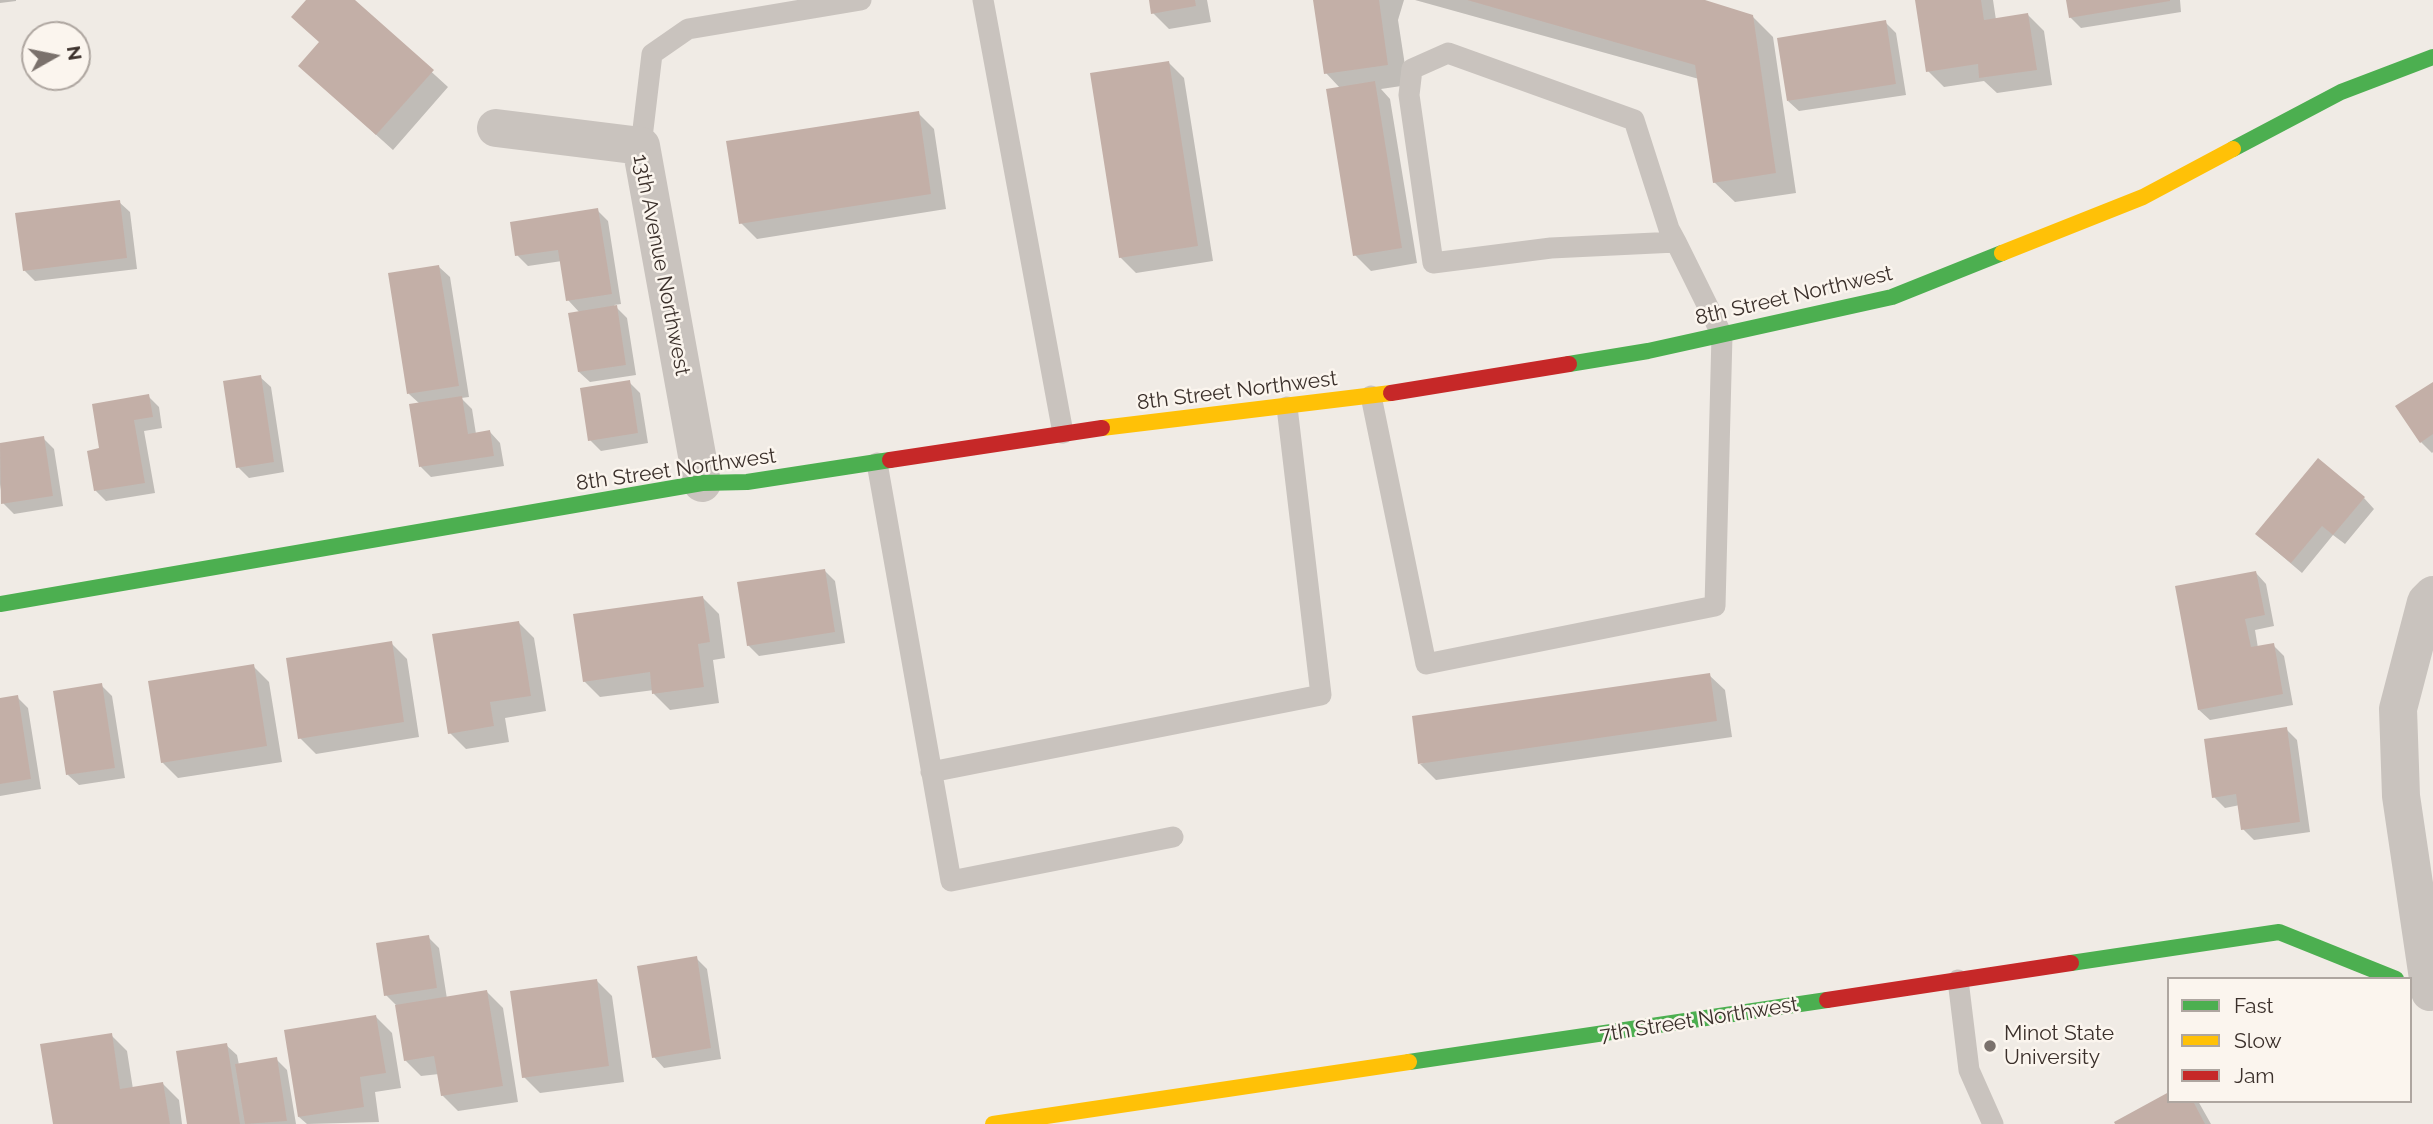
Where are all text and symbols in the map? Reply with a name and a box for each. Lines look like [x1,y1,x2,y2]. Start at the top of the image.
north arrow [21,21,91,91]
text: N [63,44,87,62]
street label: 13th Avenue Northwest [627,152,695,378]
street label: 8th Street Northwest [1693,261,1895,331]
street label: 8th Street Northwest [1135,366,1339,416]
street label: 8th Street Northwest [574,443,778,497]
legend [2167,977,2412,1103]
street label: 7th Street Northwest [1598,992,1800,1048]
text: Fast [2234,993,2274,1018]
place label: Minot State University [2004,1021,2114,1071]
text: Slow [2234,1028,2282,1053]
marker: Minot State University [1982,1038,1998,1054]
text: Jam [2234,1063,2275,1088]

